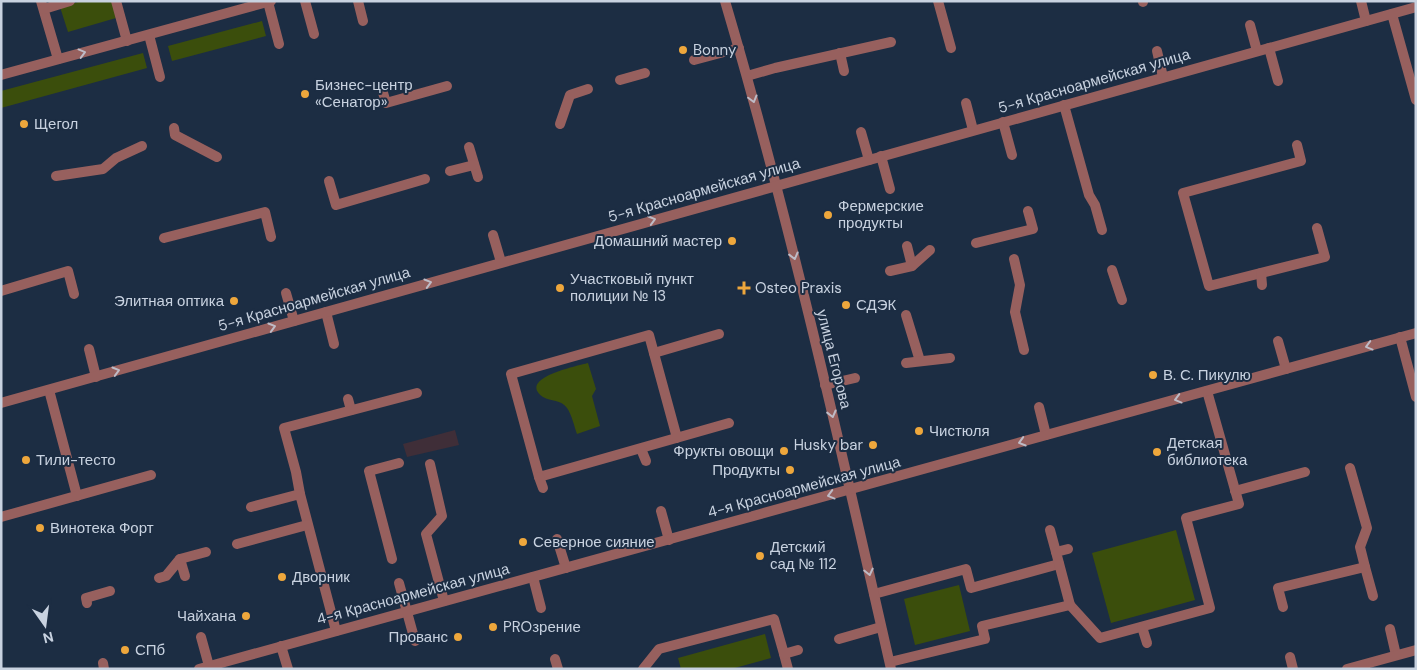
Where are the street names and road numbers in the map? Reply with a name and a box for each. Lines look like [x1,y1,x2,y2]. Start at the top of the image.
street label: 5-я Красноармейская улица [996,44,1193,118]
street label: 5-я Красноармейская улица [606,153,803,227]
street label: 5-я Красноармейская улица [216,262,413,336]
street label: улица Егорова [812,307,856,411]
street label: 4-я Красноармейская улица [705,451,903,522]
street label: 4-я Красноармейская улица [314,558,512,629]

